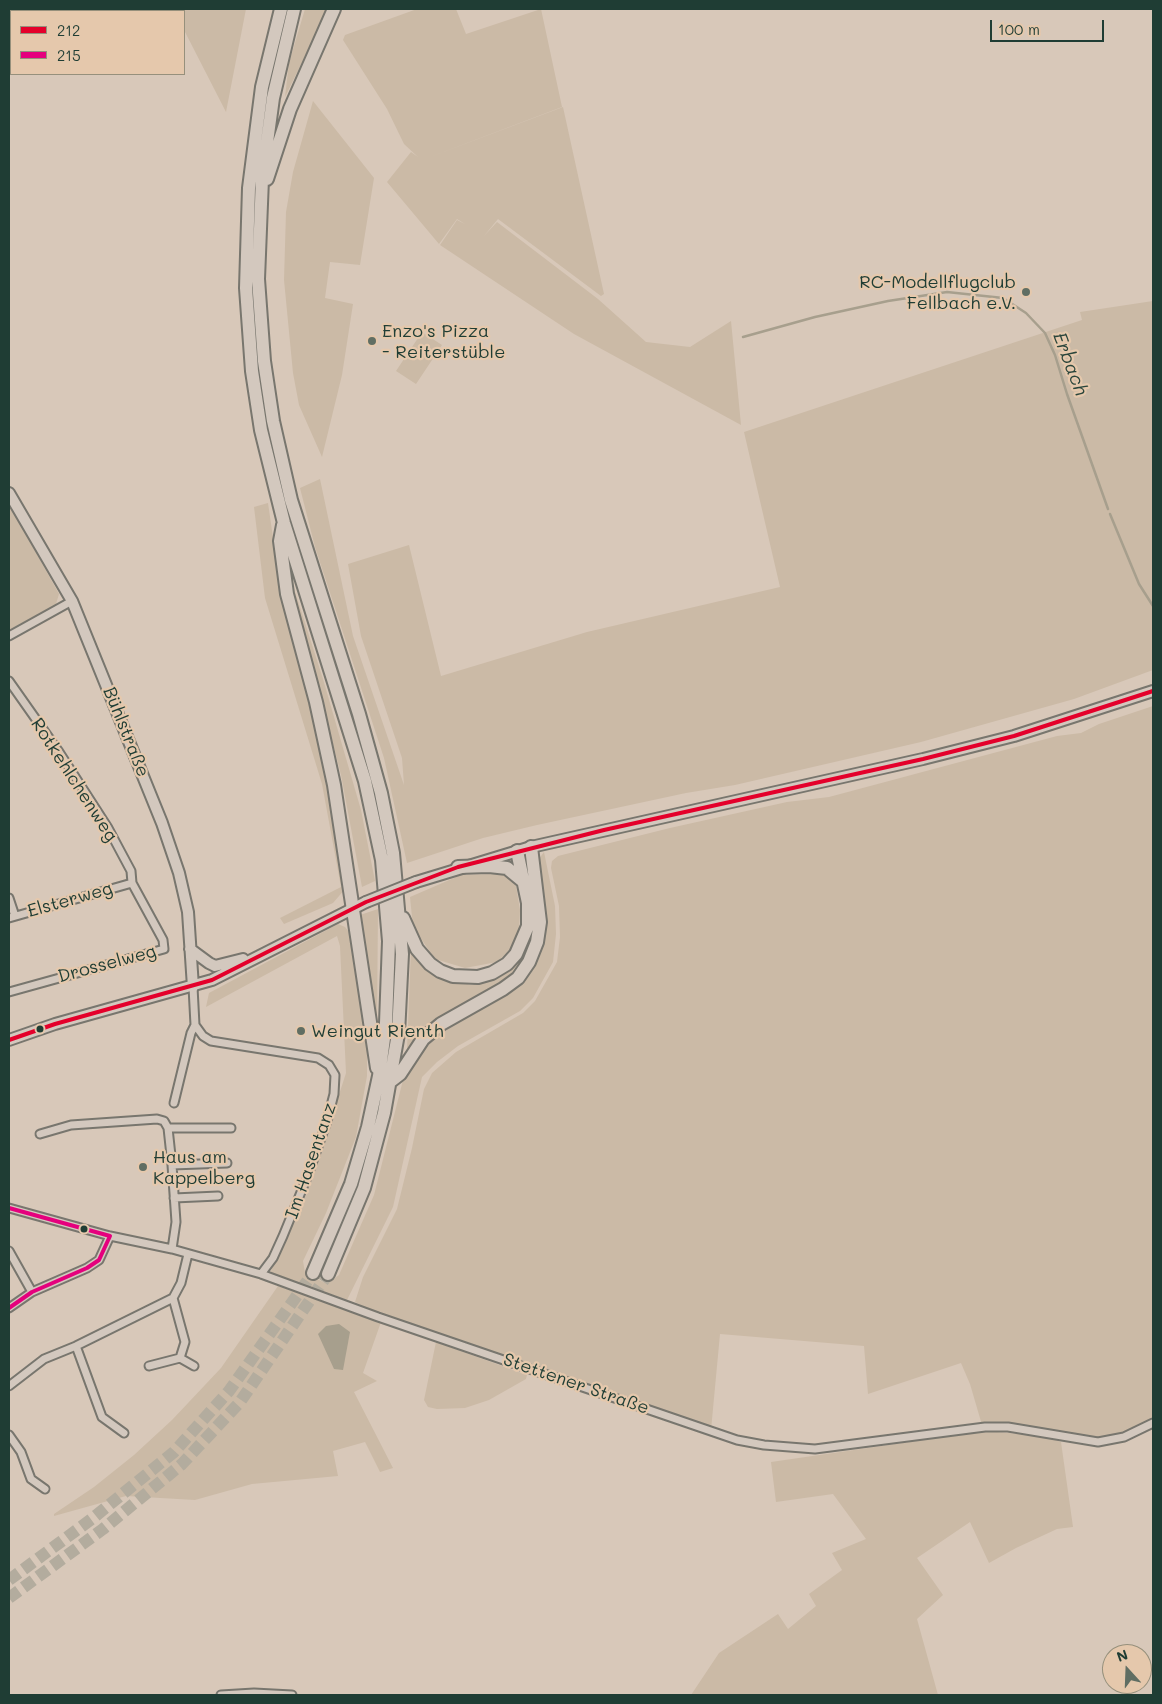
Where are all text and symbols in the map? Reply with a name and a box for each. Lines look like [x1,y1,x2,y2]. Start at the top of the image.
legend [10,10,185,75]
scale bar [992,10,1106,42]
text: 100 m [998,19,1040,39]
text: 212 [57,20,80,40]
text: 215 [57,45,81,65]
place label: RC-Modellflugclub Fellbach e.V. [859,271,1016,314]
marker: RC-Modellflugclub Fellbach e.V. [1020,286,1032,298]
place label: Enzo's Pizza - Reiterstüble [382,320,505,362]
water label: Erbach [1047,329,1093,399]
marker: Enzo's Pizza - Reiterstüble [366,335,378,347]
street label: Bühlstraße [98,684,154,780]
street label: Rotkehlchenweg [26,714,122,846]
street label: Elsterweg [25,878,115,922]
street label: Drosselweg [56,941,158,987]
place label: Weingut Rienth [311,1020,444,1042]
unlabelled marker [35,1024,45,1034]
marker: Weingut Rienth [295,1025,307,1037]
street label: Im Hasentanz [281,1100,341,1222]
place label: Haus am Kappelberg [153,1146,255,1188]
marker: Haus am Kappelberg [137,1161,149,1173]
unlabelled marker [79,1224,89,1234]
street label: Stettener Straße [500,1349,652,1419]
north arrow [1102,1644,1152,1694]
text: N [1114,1645,1130,1666]

